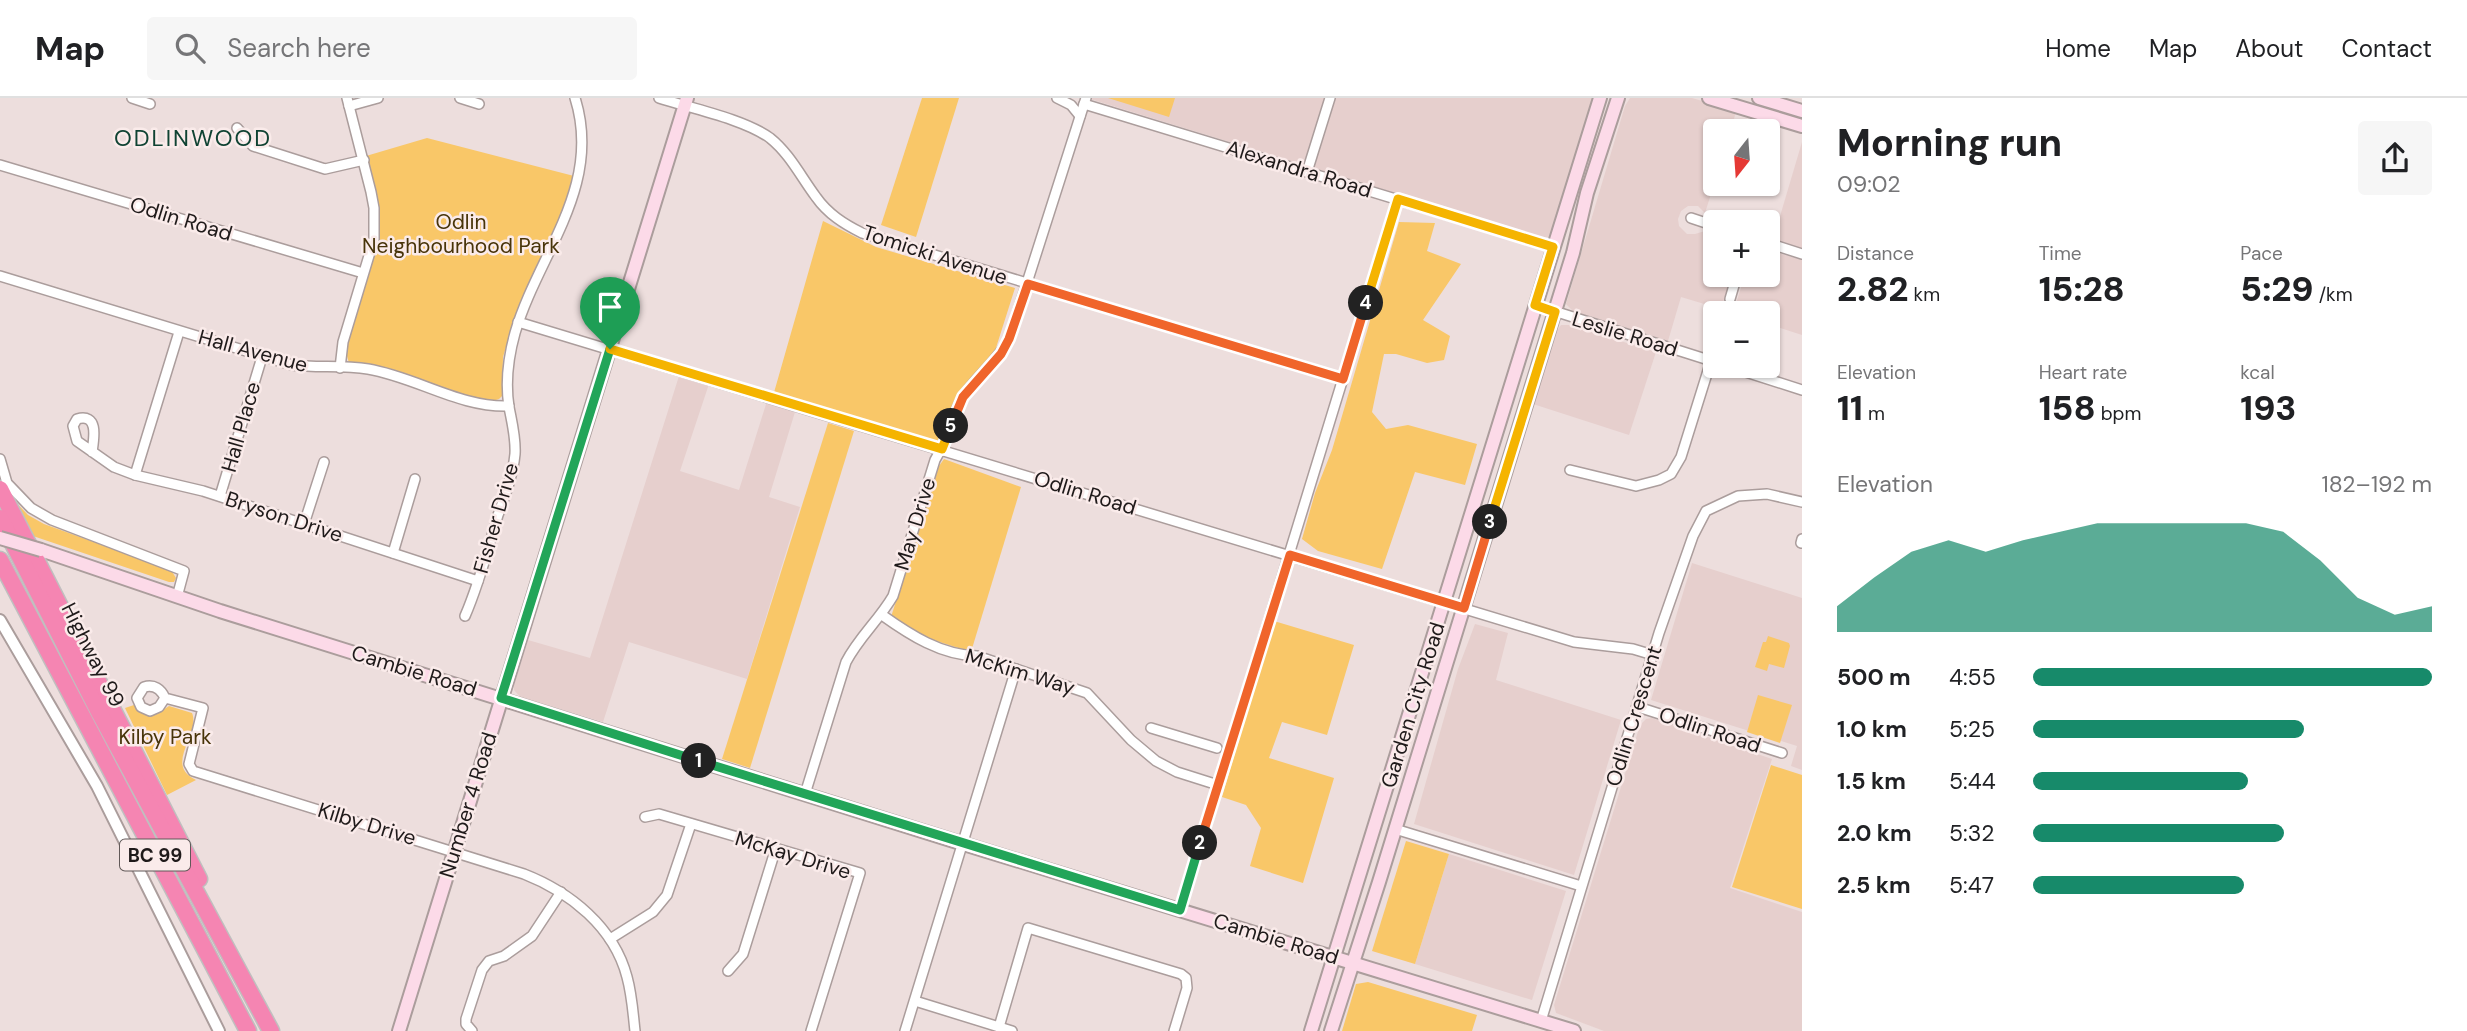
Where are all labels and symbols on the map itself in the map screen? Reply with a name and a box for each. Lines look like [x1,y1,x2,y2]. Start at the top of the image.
north arrow [1703,119,1780,196]
district label: ODLINWOOD [114,123,272,153]
street label: Alexandra Road [1223,134,1375,204]
street label: Odlin Road [126,190,236,248]
park label: Odlin Neighbourhood Park [362,208,560,260]
street label: Tomicki Avenue [859,218,1011,292]
pin [580,277,640,349]
pin: 4 [1348,286,1384,320]
street label: Leslie Road [1569,305,1681,363]
street label: Hall Avenue [195,323,311,379]
street label: Hall Place [215,378,267,476]
pin: 5 [934,408,968,444]
street label: Fisher Drive [467,459,525,577]
street label: Odlin Road [1030,464,1140,522]
street label: May Drive [888,474,942,574]
street label: Bryson Drive [222,485,346,549]
pin: 3 [1472,504,1508,540]
street label: Highway 99 [55,598,131,712]
street label: Garden City Road [1374,619,1452,791]
street label: Cambie Road [348,639,480,703]
street label: McKim Way [962,642,1079,702]
street label: Odlin Crescent [1599,642,1669,790]
street label: Odlin Road [1655,700,1765,760]
park label: Kilby Park [118,723,212,751]
street label: Number 4 Road [433,729,503,881]
pin: 1 [682,744,716,778]
street label: Kilby Drive [314,796,420,852]
street label: McKay Drive [732,824,854,886]
pin: 2 [1182,826,1218,860]
road number: BC 99 [120,840,190,870]
street label: Cambie Road [1210,907,1342,971]

